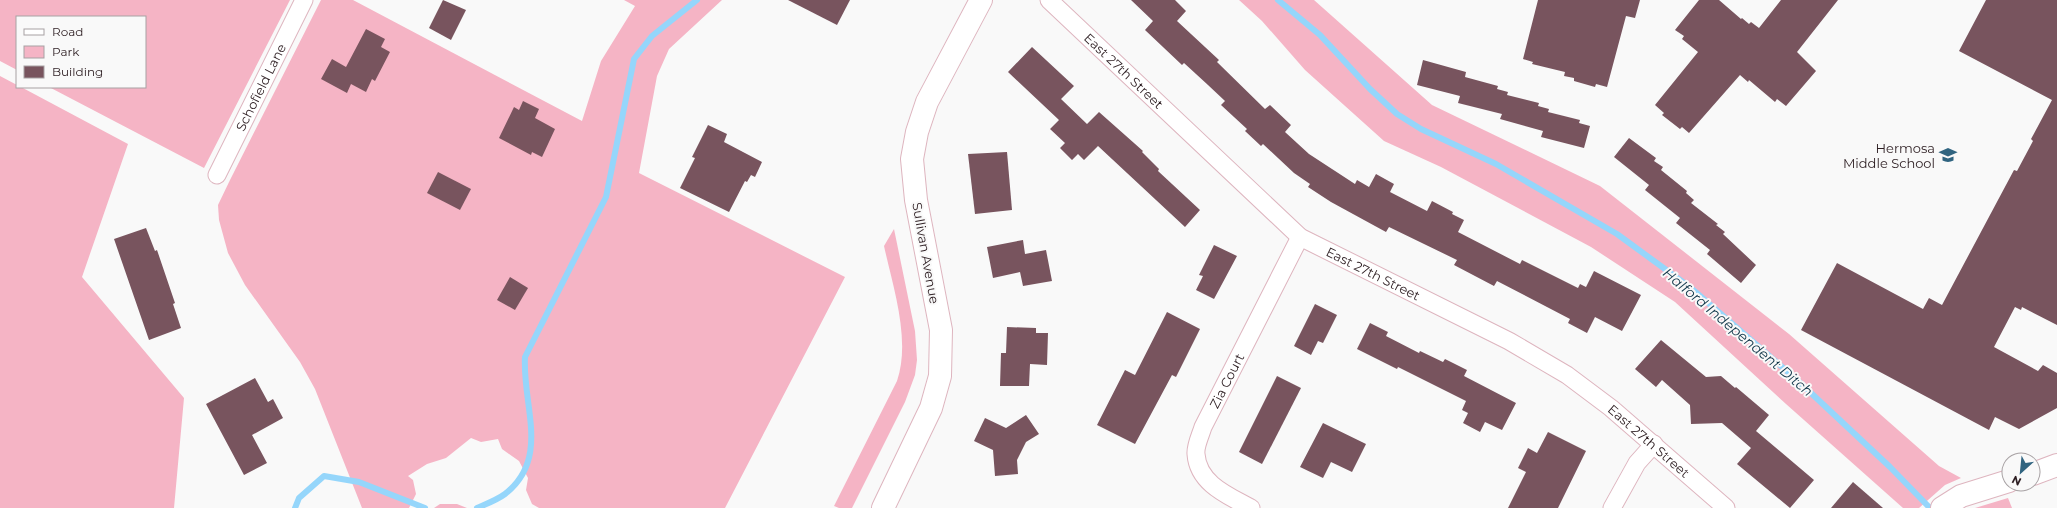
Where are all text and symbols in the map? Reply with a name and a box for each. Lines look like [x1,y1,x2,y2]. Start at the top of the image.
legend [16,16,146,88]
text: Road [52,24,83,39]
street label: East 27th Street [1081,30,1167,112]
street label: Schofield Lane [232,41,289,134]
text: Park [52,44,80,59]
text: Building [52,64,103,79]
place label: Hermosa Middle School [1843,140,1935,171]
school or university icon: Hermosa Middle School [1938,145,1958,165]
street label: Sullivan Avenue [909,201,943,305]
street label: East 27th Street [1324,243,1423,304]
water label: Halford Independent Ditch [1659,264,1817,400]
street label: Zia Court [1206,351,1247,411]
street label: East 27th Street [1605,401,1693,481]
north arrow [2001,452,2041,492]
text: N [2009,473,2024,489]

